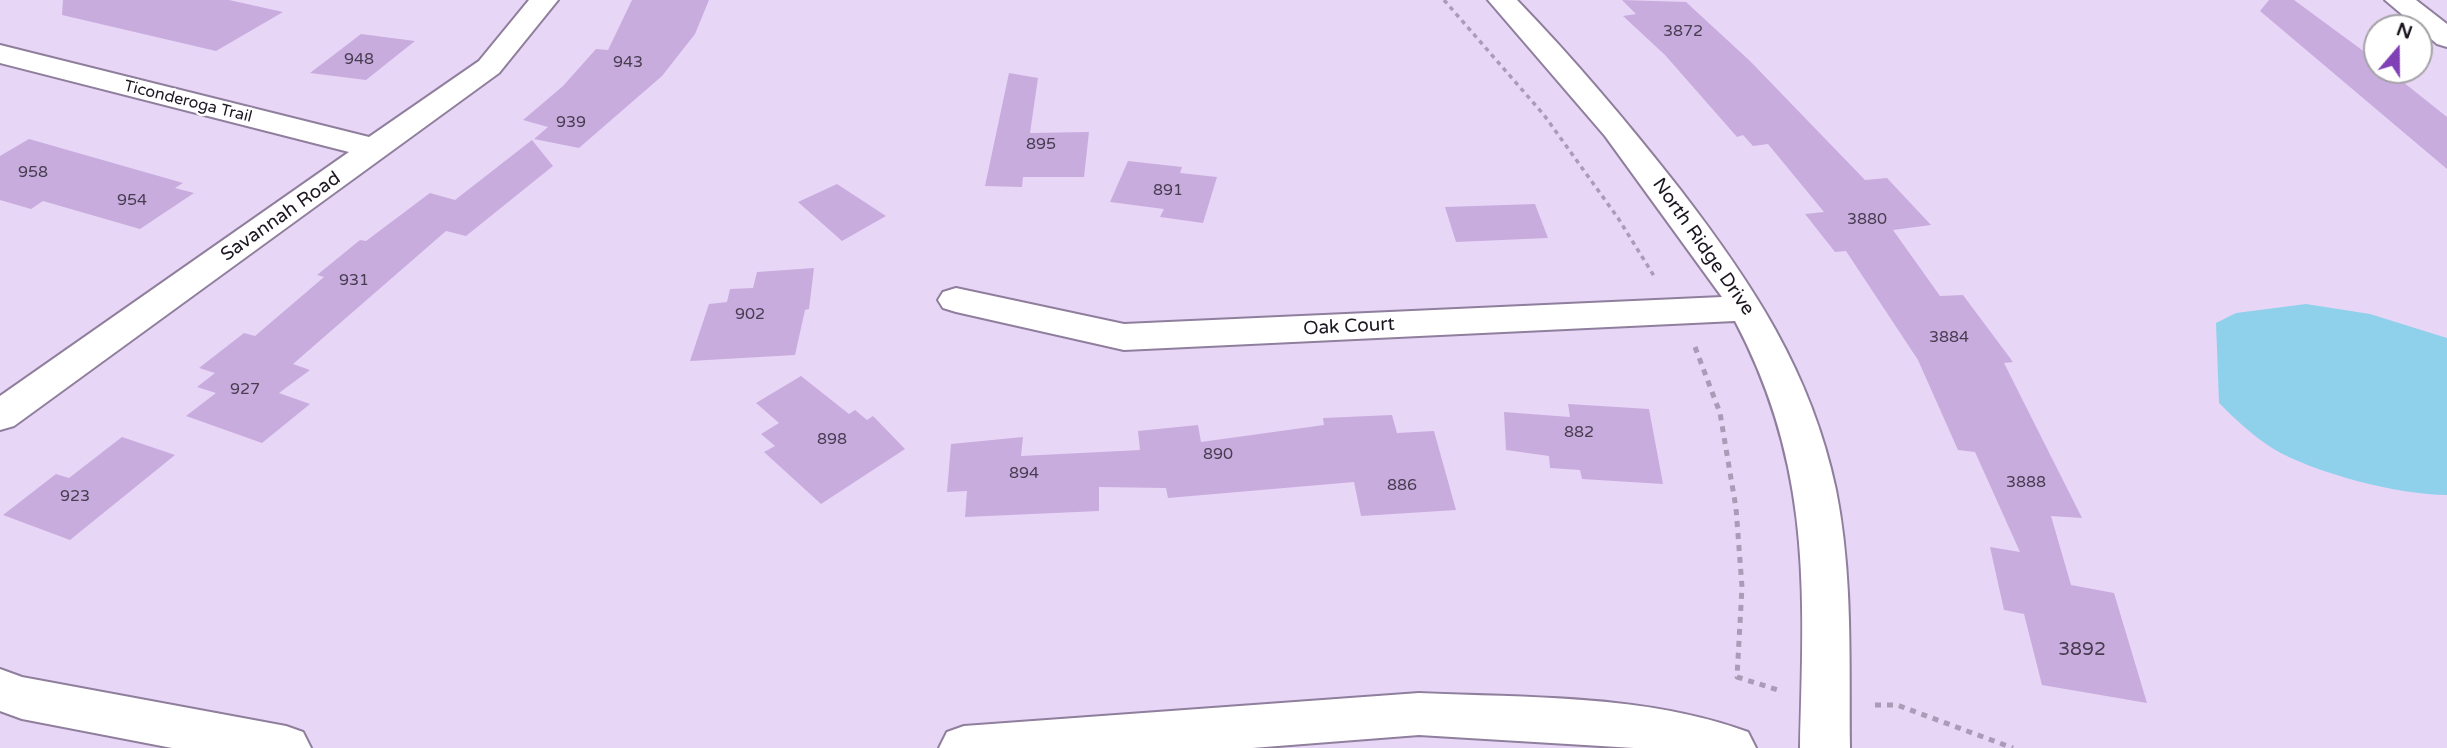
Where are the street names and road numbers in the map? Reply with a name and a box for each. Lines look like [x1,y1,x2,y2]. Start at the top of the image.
street label: Ticonderoga Trail [122,77,254,127]
street label: Savannah Road [217,167,345,267]
street label: North Ridge Drive [1647,174,1759,320]
street label: Oak Court [1303,313,1395,341]

